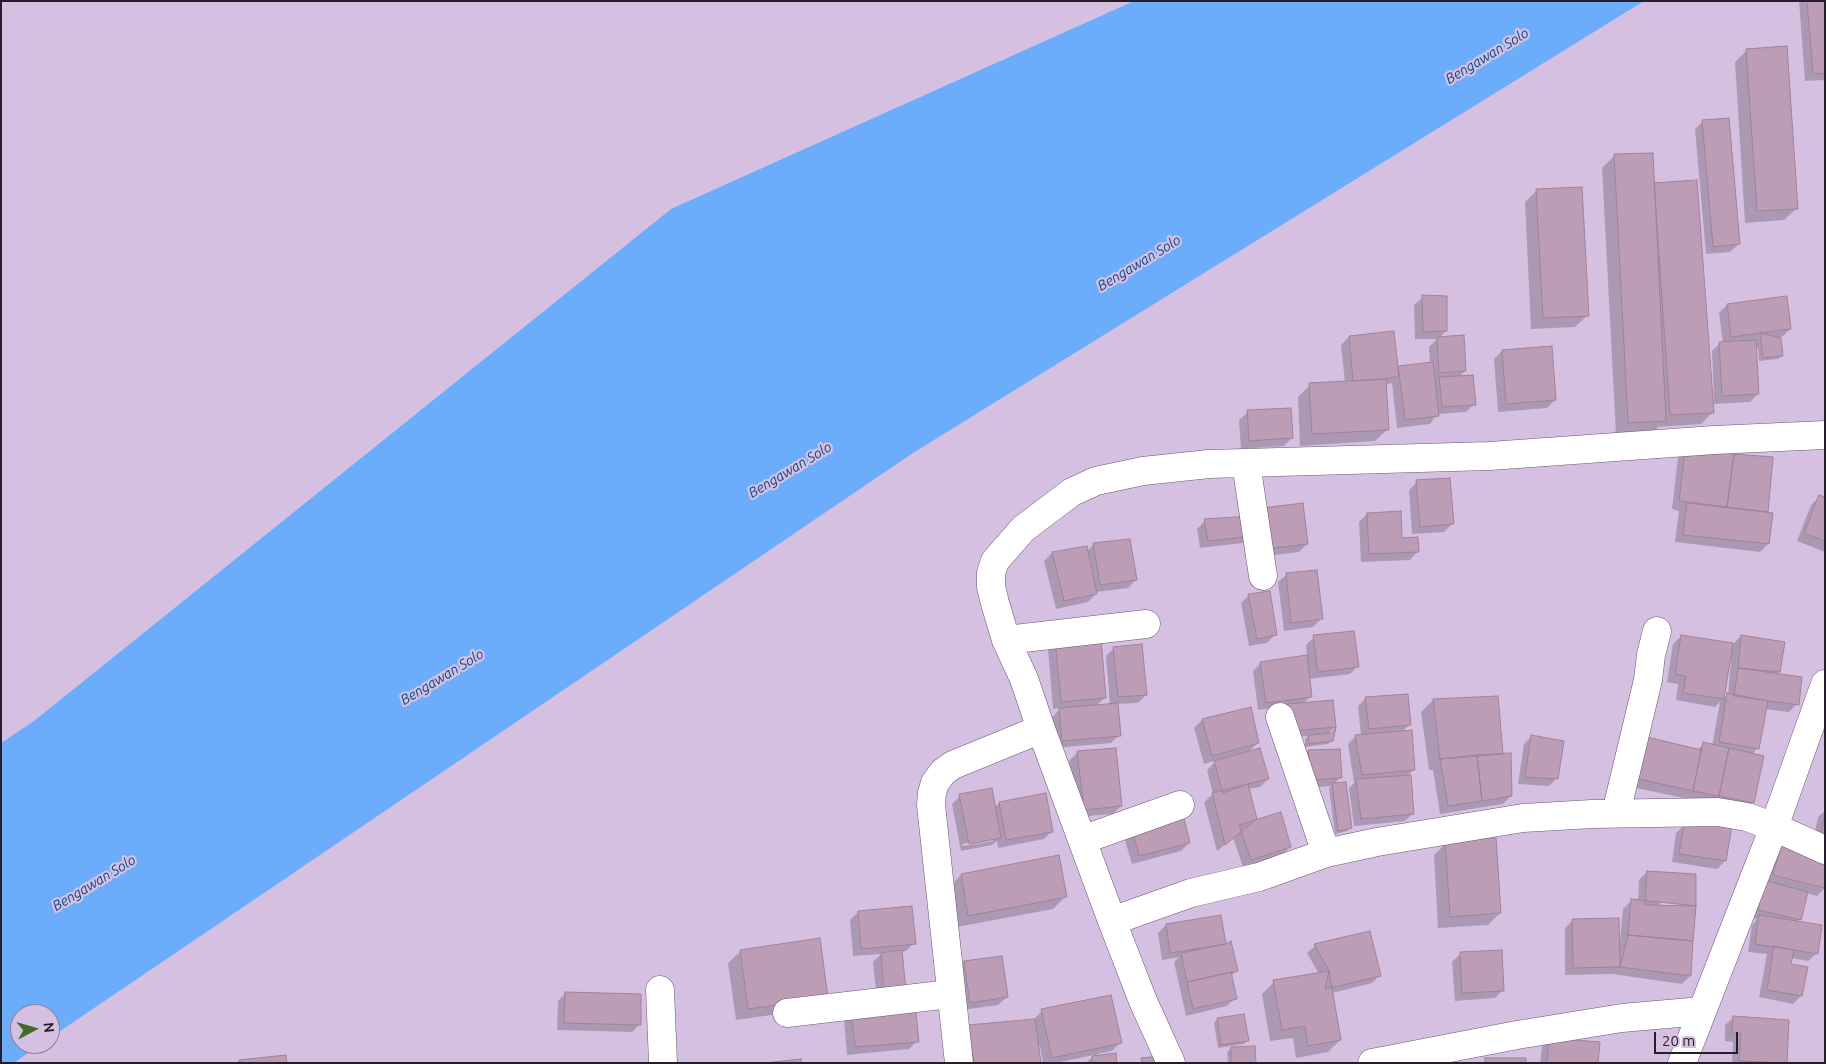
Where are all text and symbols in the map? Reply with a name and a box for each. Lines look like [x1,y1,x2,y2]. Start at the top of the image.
water label: Bengawan Solo [1442,25,1532,87]
water label: Bengawan Solo [1094,232,1184,294]
water label: Bengawan Solo [745,439,835,501]
water label: Bengawan Solo [397,646,487,708]
water label: Bengawan Solo [49,852,139,914]
north arrow [10,1004,60,1054]
text: N [40,1021,57,1034]
scale bar [1656,1022,1740,1054]
text: 20 m [1662,1032,1695,1049]

